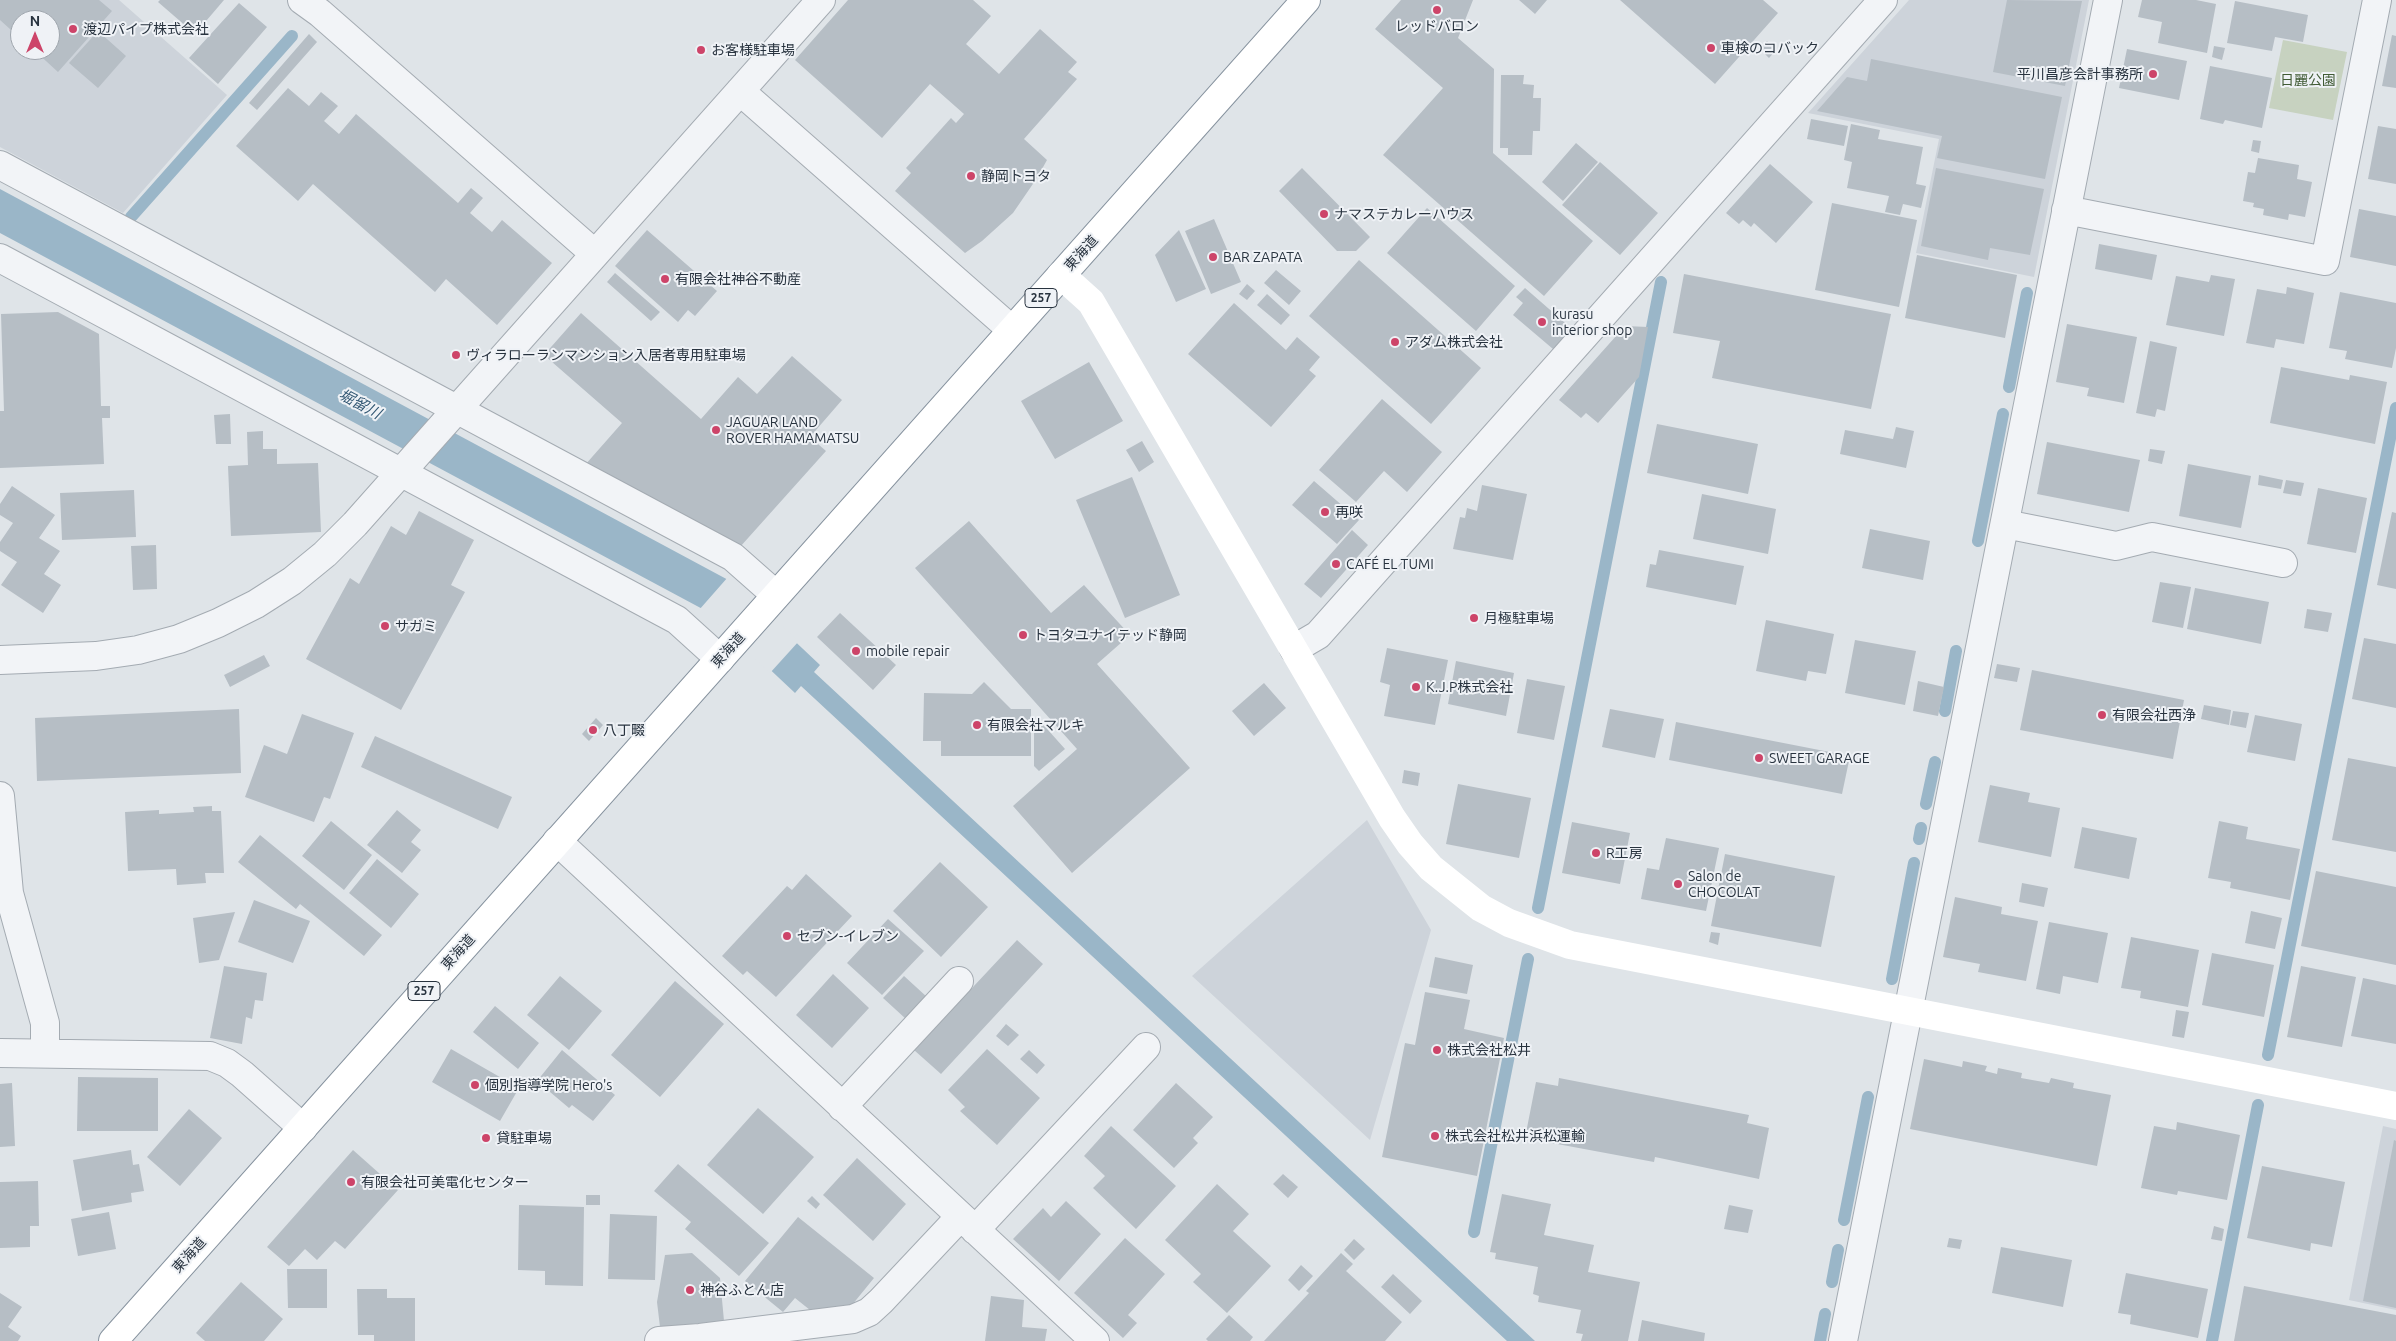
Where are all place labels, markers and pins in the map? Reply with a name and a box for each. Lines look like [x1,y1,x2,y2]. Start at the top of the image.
marker: レッドバロン [1431,4,1443,16]
place label: レッドバロン [1395,18,1479,34]
place label: 渡辺パイプ株式会社 [83,21,209,37]
marker: 渡辺パイプ株式会社 [67,23,79,35]
place label: 車検のコバック [1721,40,1819,56]
place label: お客様駐車場 [711,42,795,58]
marker: 車検のコバック [1705,42,1717,54]
marker: お客様駐車場 [695,44,707,56]
place label: 平川昌彦会計事務所 [2017,66,2143,82]
marker: 平川昌彦会計事務所 [2147,68,2159,80]
place label: 静岡トヨタ [981,168,1051,184]
marker: 静岡トヨタ [965,170,977,182]
place label: ナマステカレーハウス [1334,206,1474,222]
marker: ナマステカレーハウス [1318,208,1330,220]
place label: BAR ZAPATA [1223,249,1302,265]
marker: BAR ZAPATA [1207,251,1219,263]
place label: 有限会社神谷不動産 [675,271,801,287]
marker: 有限会社神谷不動産 [659,273,671,285]
place label: kurasu interior shop [1552,306,1632,338]
marker: kurasu interior shop [1536,316,1548,328]
place label: アダム株式会社 [1405,334,1503,350]
marker: アダム株式会社 [1389,336,1401,348]
place label: ヴィラローランマンション入居者専用駐車場 [466,347,746,363]
marker: ヴィラローランマンション入居者専用駐車場 [450,349,462,361]
place label: JAGUAR LAND ROVER HAMAMATSU [726,414,859,447]
marker: JAGUAR LAND ROVER HAMAMATSU [710,424,722,436]
place label: 再咲 [1335,504,1363,520]
marker: 再咲 [1319,506,1331,518]
place label: CAFÉ EL TUMI [1346,556,1434,572]
marker: CAFÉ EL TUMI [1330,558,1342,570]
place label: 月極駐車場 [1484,610,1554,626]
marker: 月極駐車場 [1468,612,1480,624]
place label: サガミ [395,618,437,634]
marker: サガミ [379,620,391,632]
place label: トヨタユナイテッド静岡 [1033,627,1187,643]
marker: トヨタユナイテッド静岡 [1017,629,1029,641]
place label: mobile repair [866,643,950,659]
marker: mobile repair [850,645,862,657]
place label: K.J.P株式会社 [1426,679,1513,695]
marker: K.J.P株式会社 [1410,681,1422,693]
place label: 有限会社西浄 [2112,707,2196,723]
marker: 有限会社西浄 [2096,709,2108,721]
place label: 有限会社マルキ [987,717,1085,733]
marker: 有限会社マルキ [971,719,983,731]
place label: 八丁畷 [603,722,645,738]
marker: 八丁畷 [587,724,599,736]
place label: SWEET GARAGE [1769,750,1870,766]
marker: SWEET GARAGE [1753,752,1765,764]
place label: R工房 [1606,845,1643,861]
marker: R工房 [1590,847,1602,859]
place label: Salon de CHOCOLAT [1688,868,1760,900]
marker: Salon de CHOCOLAT [1672,878,1684,890]
place label: セブン-イレブン [797,928,899,944]
marker: セブン-イレブン [781,930,793,942]
place label: 株式会社松井 [1447,1042,1531,1058]
marker: 株式会社松井 [1431,1044,1443,1056]
place label: 個別指導学院 Hero's [485,1077,612,1093]
marker: 個別指導学院 Hero's [469,1079,481,1091]
place label: 株式会社松井浜松運輸 [1445,1128,1585,1144]
place label: 貸駐車場 [496,1130,552,1146]
marker: 株式会社松井浜松運輸 [1429,1130,1441,1142]
marker: 貸駐車場 [480,1132,492,1144]
place label: 有限会社可美電化センター [361,1174,529,1190]
marker: 有限会社可美電化センター [345,1176,357,1188]
place label: 神谷ふとん店 [700,1282,784,1298]
marker: 神谷ふとん店 [684,1284,696,1296]

